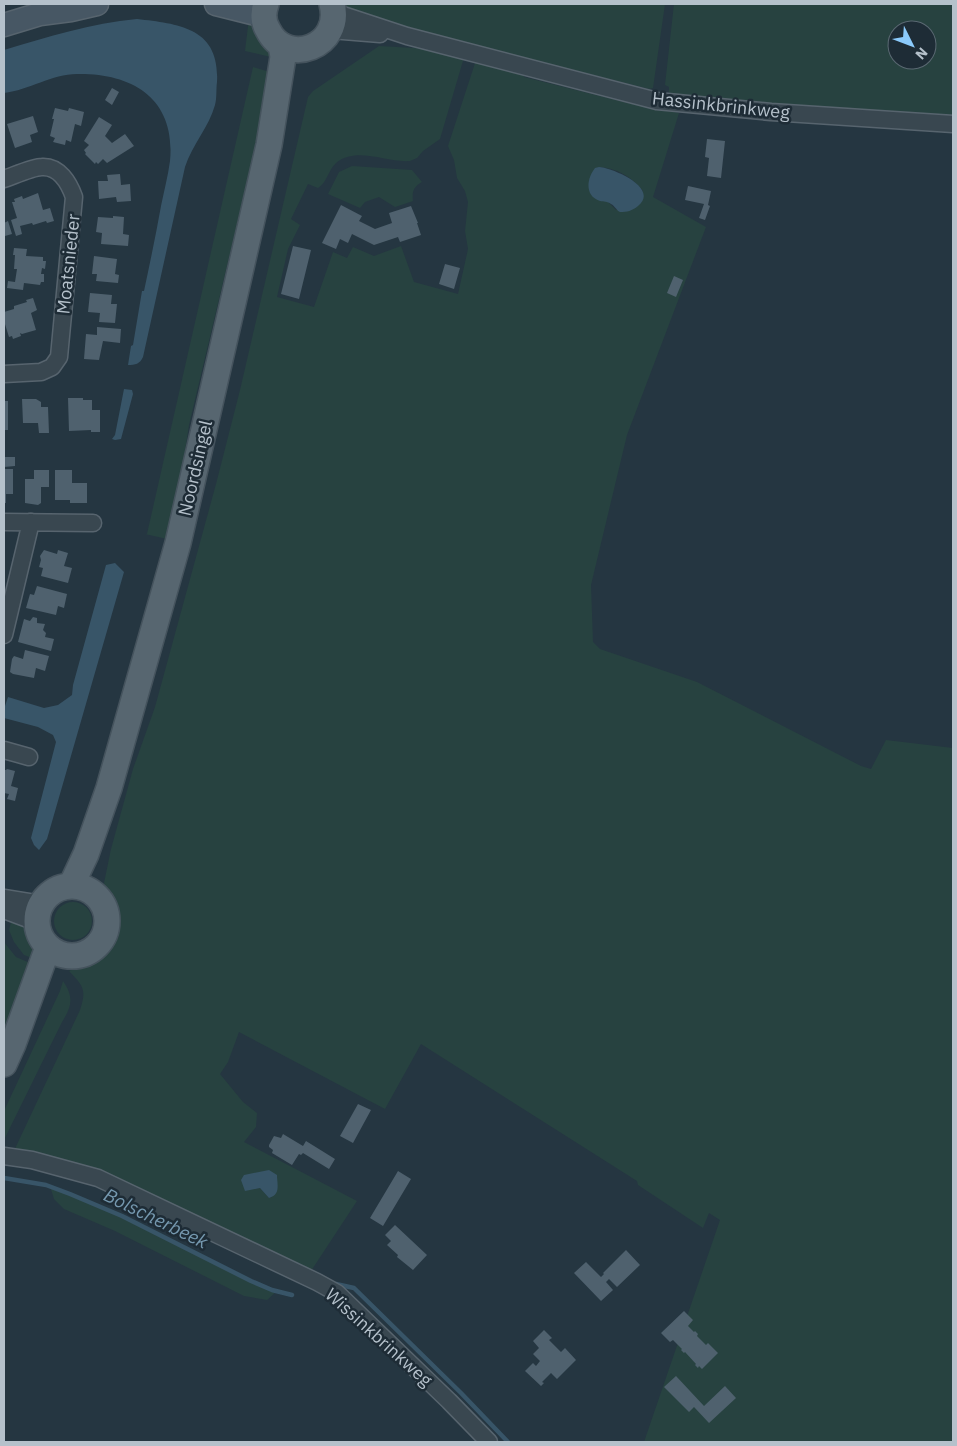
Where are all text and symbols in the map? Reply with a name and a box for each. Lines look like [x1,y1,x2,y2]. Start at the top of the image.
north arrow [887,20,937,70]
text: N [912,44,932,63]
street label: Hassinkbrinkweg [651,86,791,124]
street label: Moatsnieder [51,212,85,315]
street label: Noordsingel [173,418,217,518]
water label: Bolscherbeek [100,1182,213,1254]
street label: Wissinkbrinkweg [321,1283,438,1392]

